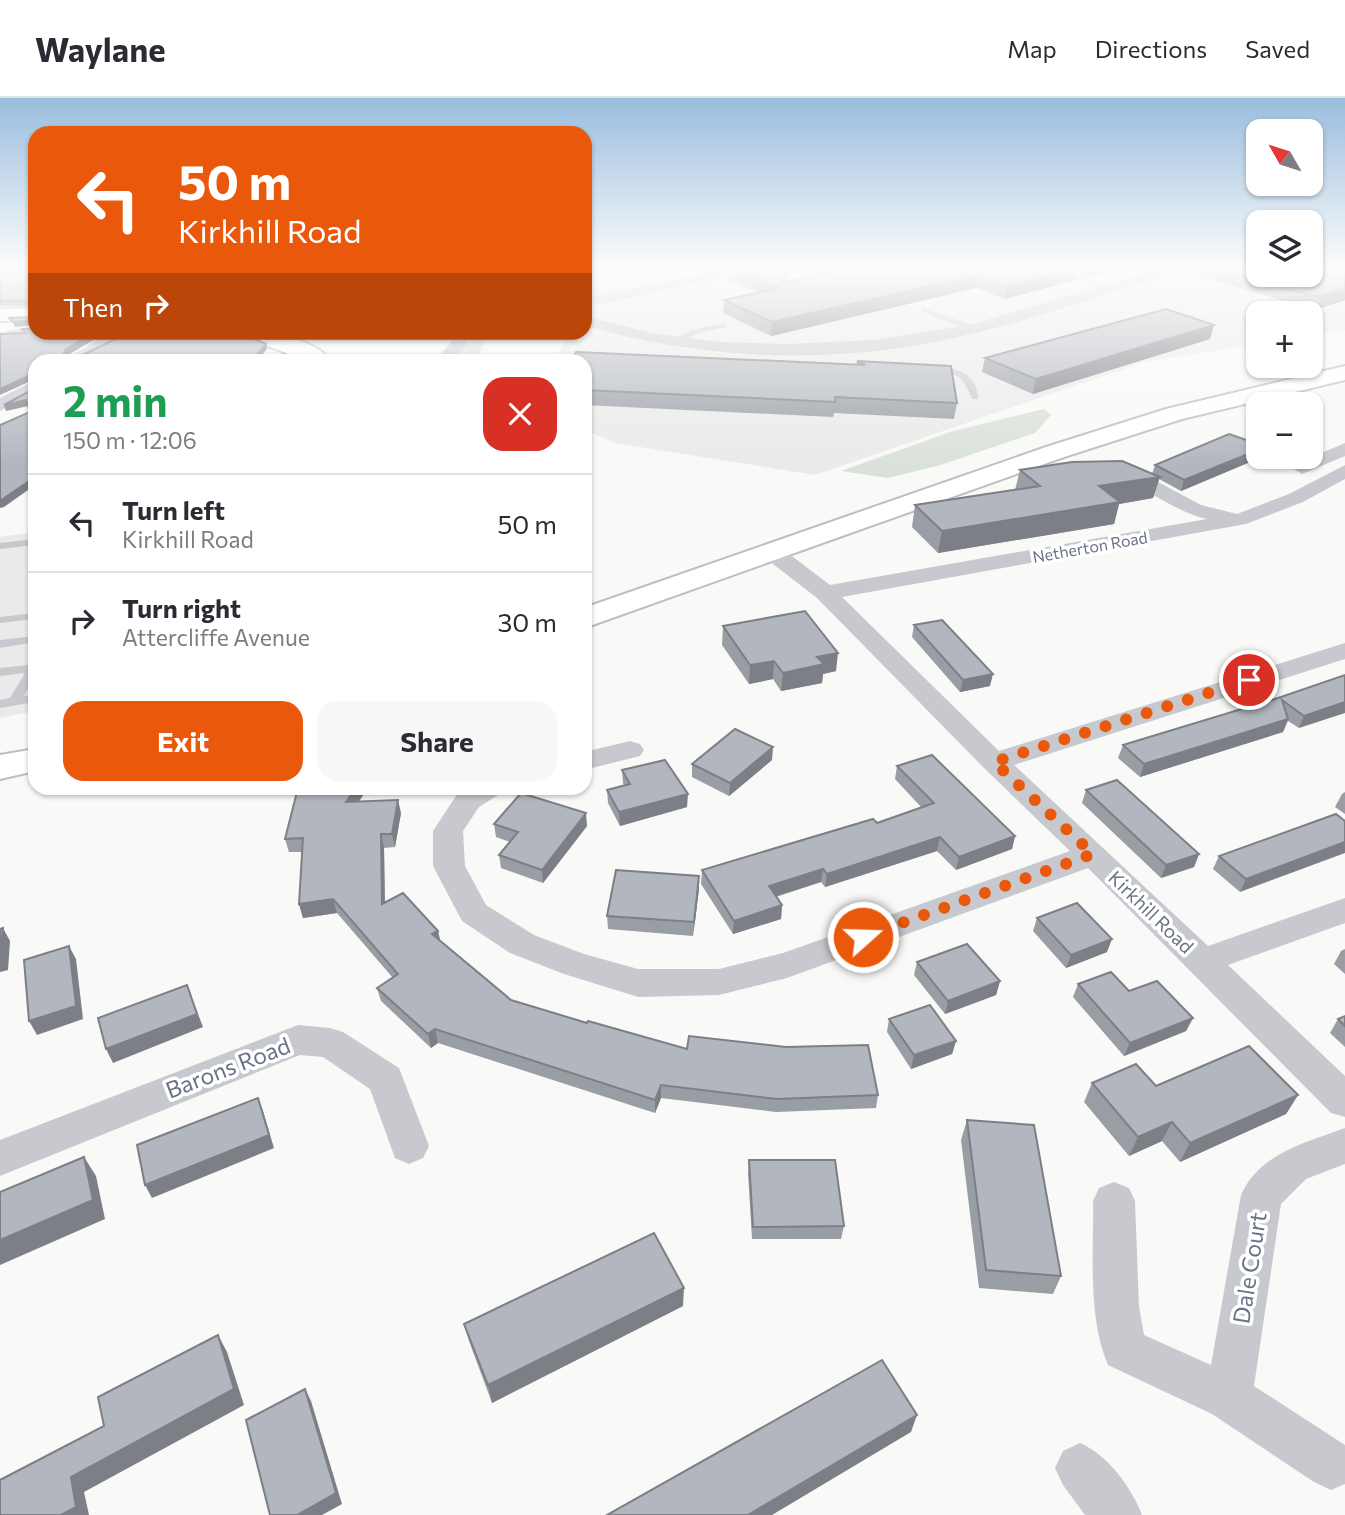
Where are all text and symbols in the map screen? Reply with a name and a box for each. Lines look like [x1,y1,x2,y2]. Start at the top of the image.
text: Waylane [35,28,166,69]
text: Map [1007,34,1057,63]
text: Directions [1095,34,1207,63]
text: Saved [1245,34,1310,63]
north arrow [1246,119,1323,196]
map controls [1246,119,1323,469]
text: 50 m [178,150,291,210]
icon: left [63,154,154,245]
text: Kirkhill Road [178,210,362,250]
button: layers [1246,210,1323,287]
icon: right [137,287,175,325]
text: Then [63,291,123,322]
button: + [1246,301,1323,378]
text: 2 min [63,374,168,426]
button: close [483,377,557,451]
button: − [1246,392,1323,469]
text: 150 m · 12:06 [63,426,197,454]
text: Turn left [122,494,225,525]
icon: left [63,504,101,542]
text: 50 m [497,508,557,539]
text: Kirkhill Road [122,525,254,553]
street label: Netherton Road [1031,527,1149,566]
text: Turn right [122,592,241,623]
icon: right [63,602,101,640]
text: 30 m [498,606,557,637]
text: Attercliffe Avenue [122,623,310,651]
pin [1219,650,1279,710]
icon: arrive [1230,661,1268,699]
button: Exit [63,701,303,781]
button: Share [317,701,557,781]
street label: Kirkhill Road [1104,866,1199,958]
position arrow [826,900,900,974]
street label: Barons Road [161,1030,294,1104]
street label: Dale Court [1226,1210,1272,1325]

